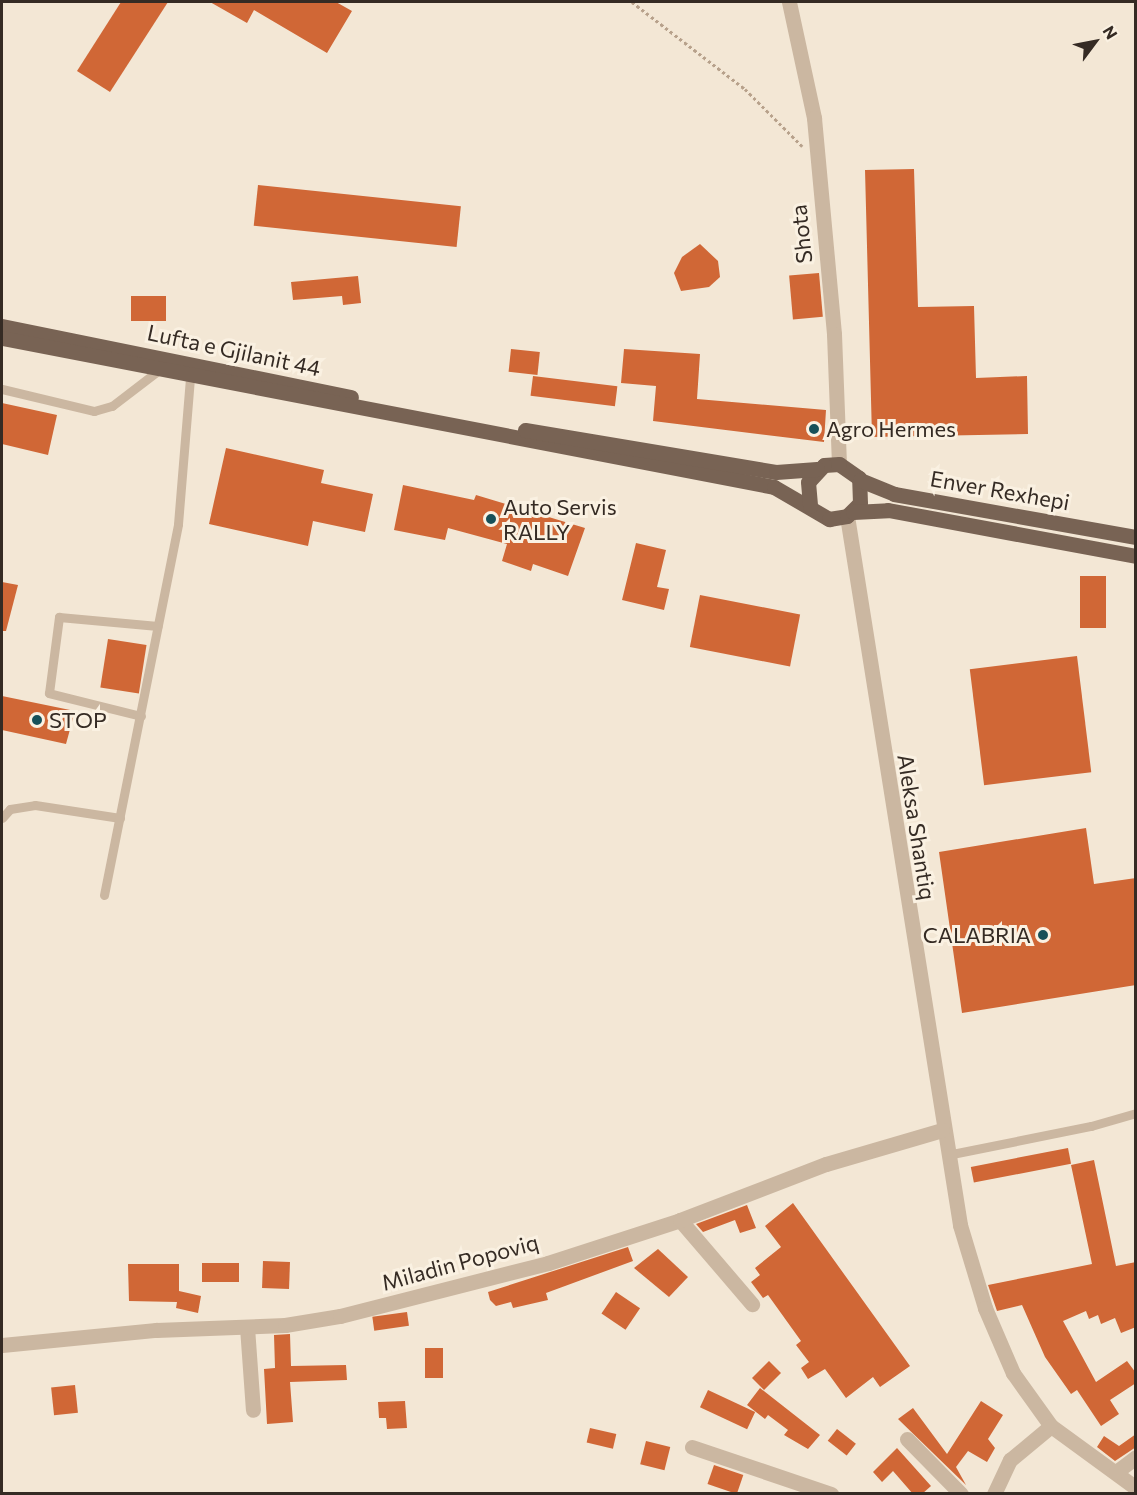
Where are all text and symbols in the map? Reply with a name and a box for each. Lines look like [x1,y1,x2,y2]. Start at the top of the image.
north arrow [1065,12,1125,72]
text: N [1099,22,1122,42]
street label: Shota [785,203,817,265]
street label: Lufta e Gjilanit 44 [145,319,323,381]
place label: Agro Hermes [826,416,956,442]
marker: Agro Hermes [807,422,821,436]
street label: Enver Rexhepi [928,465,1072,515]
place label: Auto Servis RALLY [503,493,617,544]
marker: Auto Servis RALLY [484,512,498,526]
place label: STOP [49,707,107,733]
marker: STOP [30,713,44,727]
street label: Aleksa Shantiq [892,752,942,902]
place label: CALABRIA [923,922,1031,948]
marker: CALABRIA [1036,928,1050,942]
street label: Miladin Popoviq [379,1228,541,1296]

